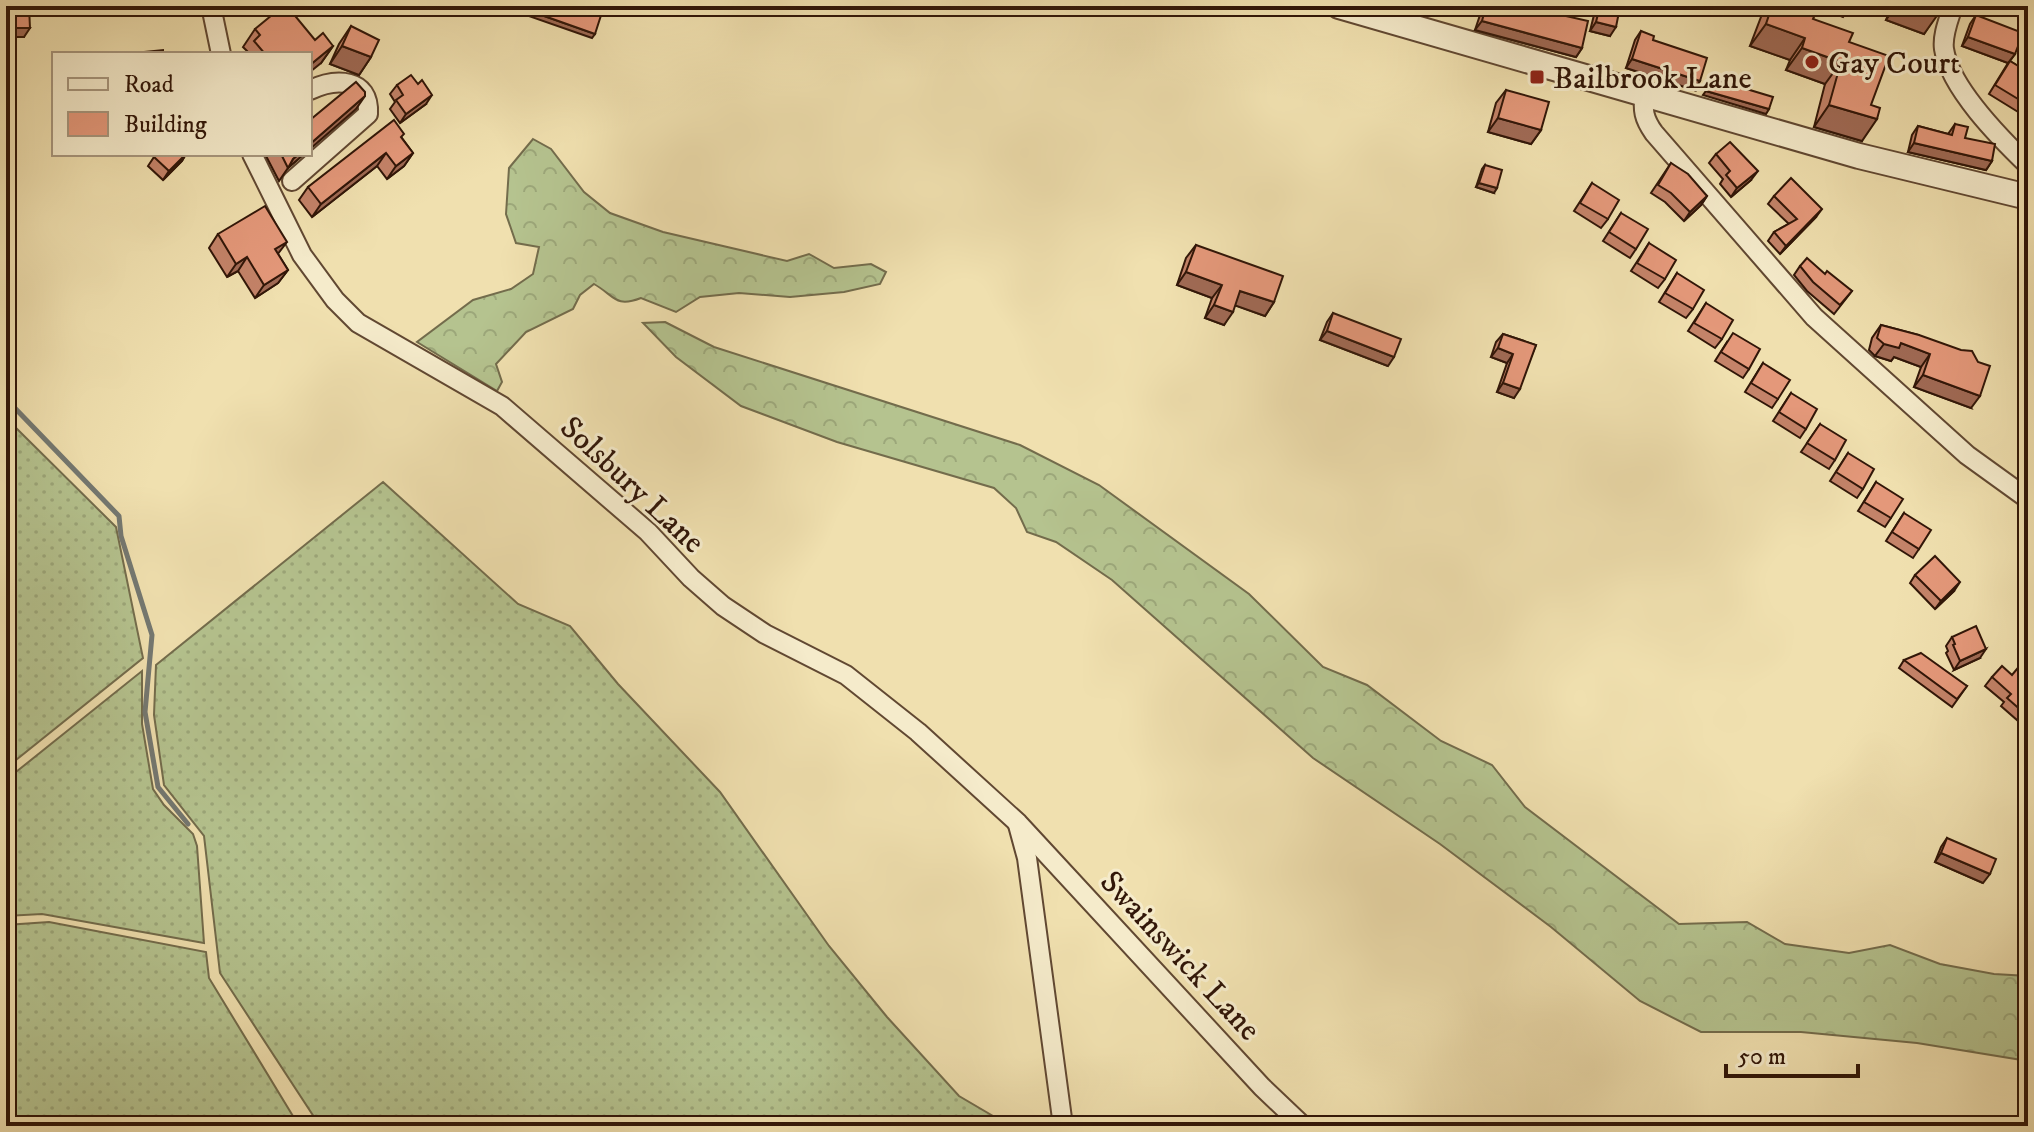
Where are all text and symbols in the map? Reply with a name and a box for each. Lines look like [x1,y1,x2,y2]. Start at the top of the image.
place label: Gay Court [1828,44,1960,84]
legend [52,52,312,156]
marker: Gay Court [1803,53,1821,71]
place label: Bailbrook Lane [1553,59,1752,99]
marker: Bailbrook Lane [1528,68,1546,86]
text: Road [124,70,174,100]
text: Building [124,110,207,140]
street label: Solsbury Lane [551,408,712,563]
street label: Swainswick Lane [1091,863,1268,1050]
scale bar [1726,1028,1858,1078]
text: 50 m [1738,1042,1786,1072]

